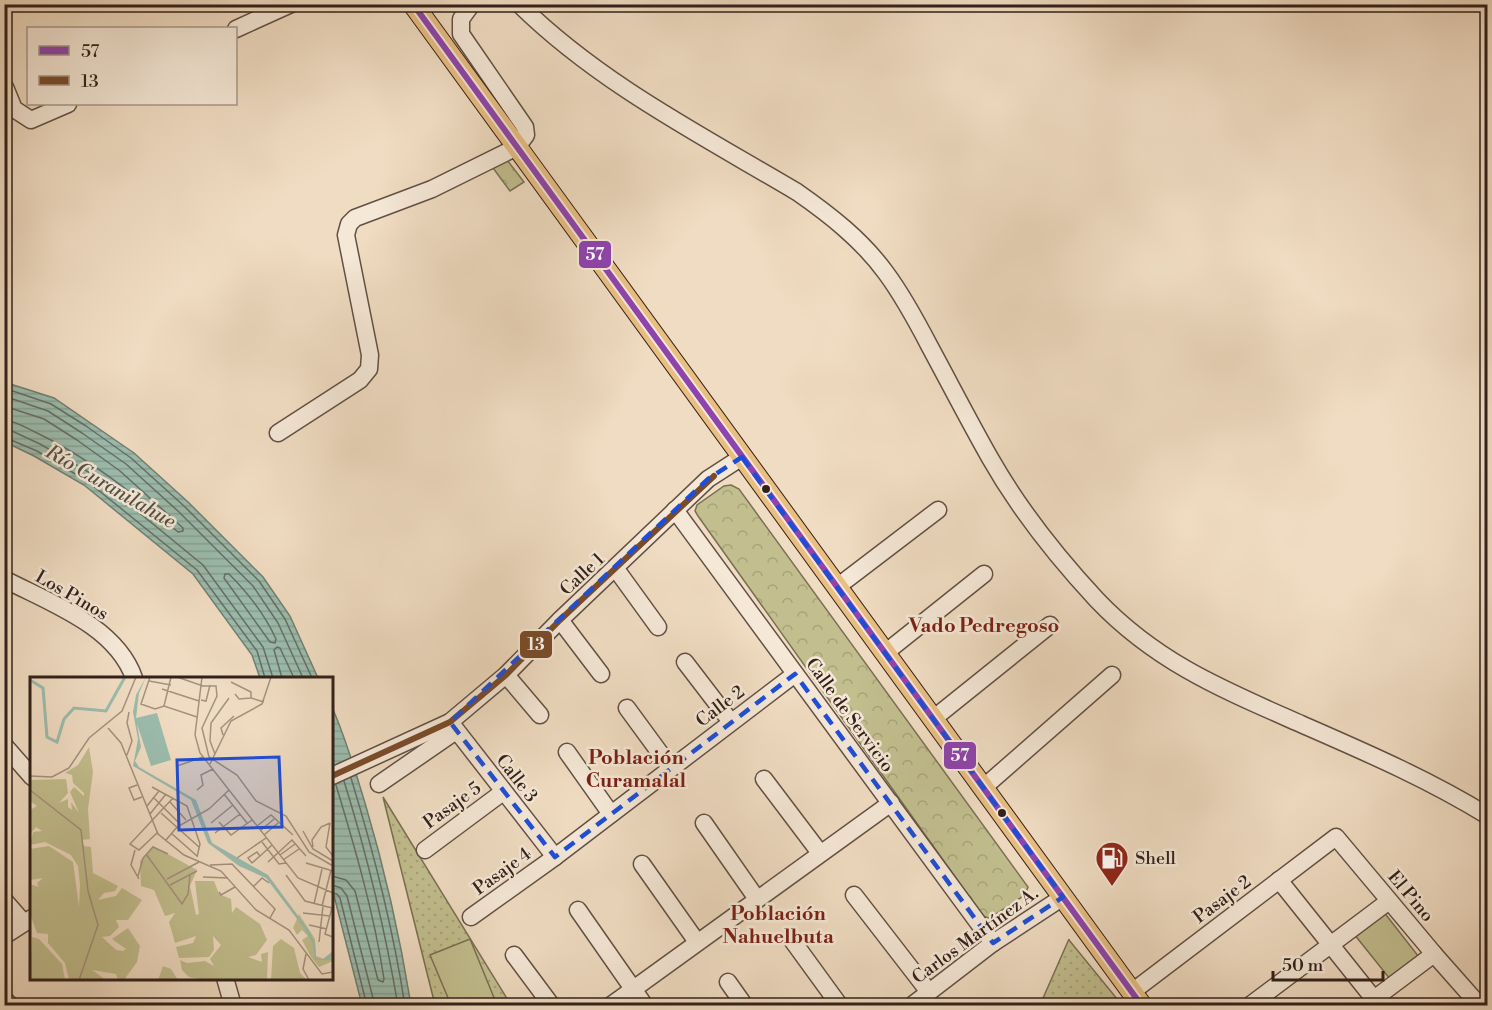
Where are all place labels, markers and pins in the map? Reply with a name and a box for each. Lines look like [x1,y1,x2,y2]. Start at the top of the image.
unlabelled marker [760,483,772,495]
unlabelled marker [996,807,1008,819]
fuel station icon: Shell [1094,840,1130,887]
place label: Shell [1135,847,1176,870]

